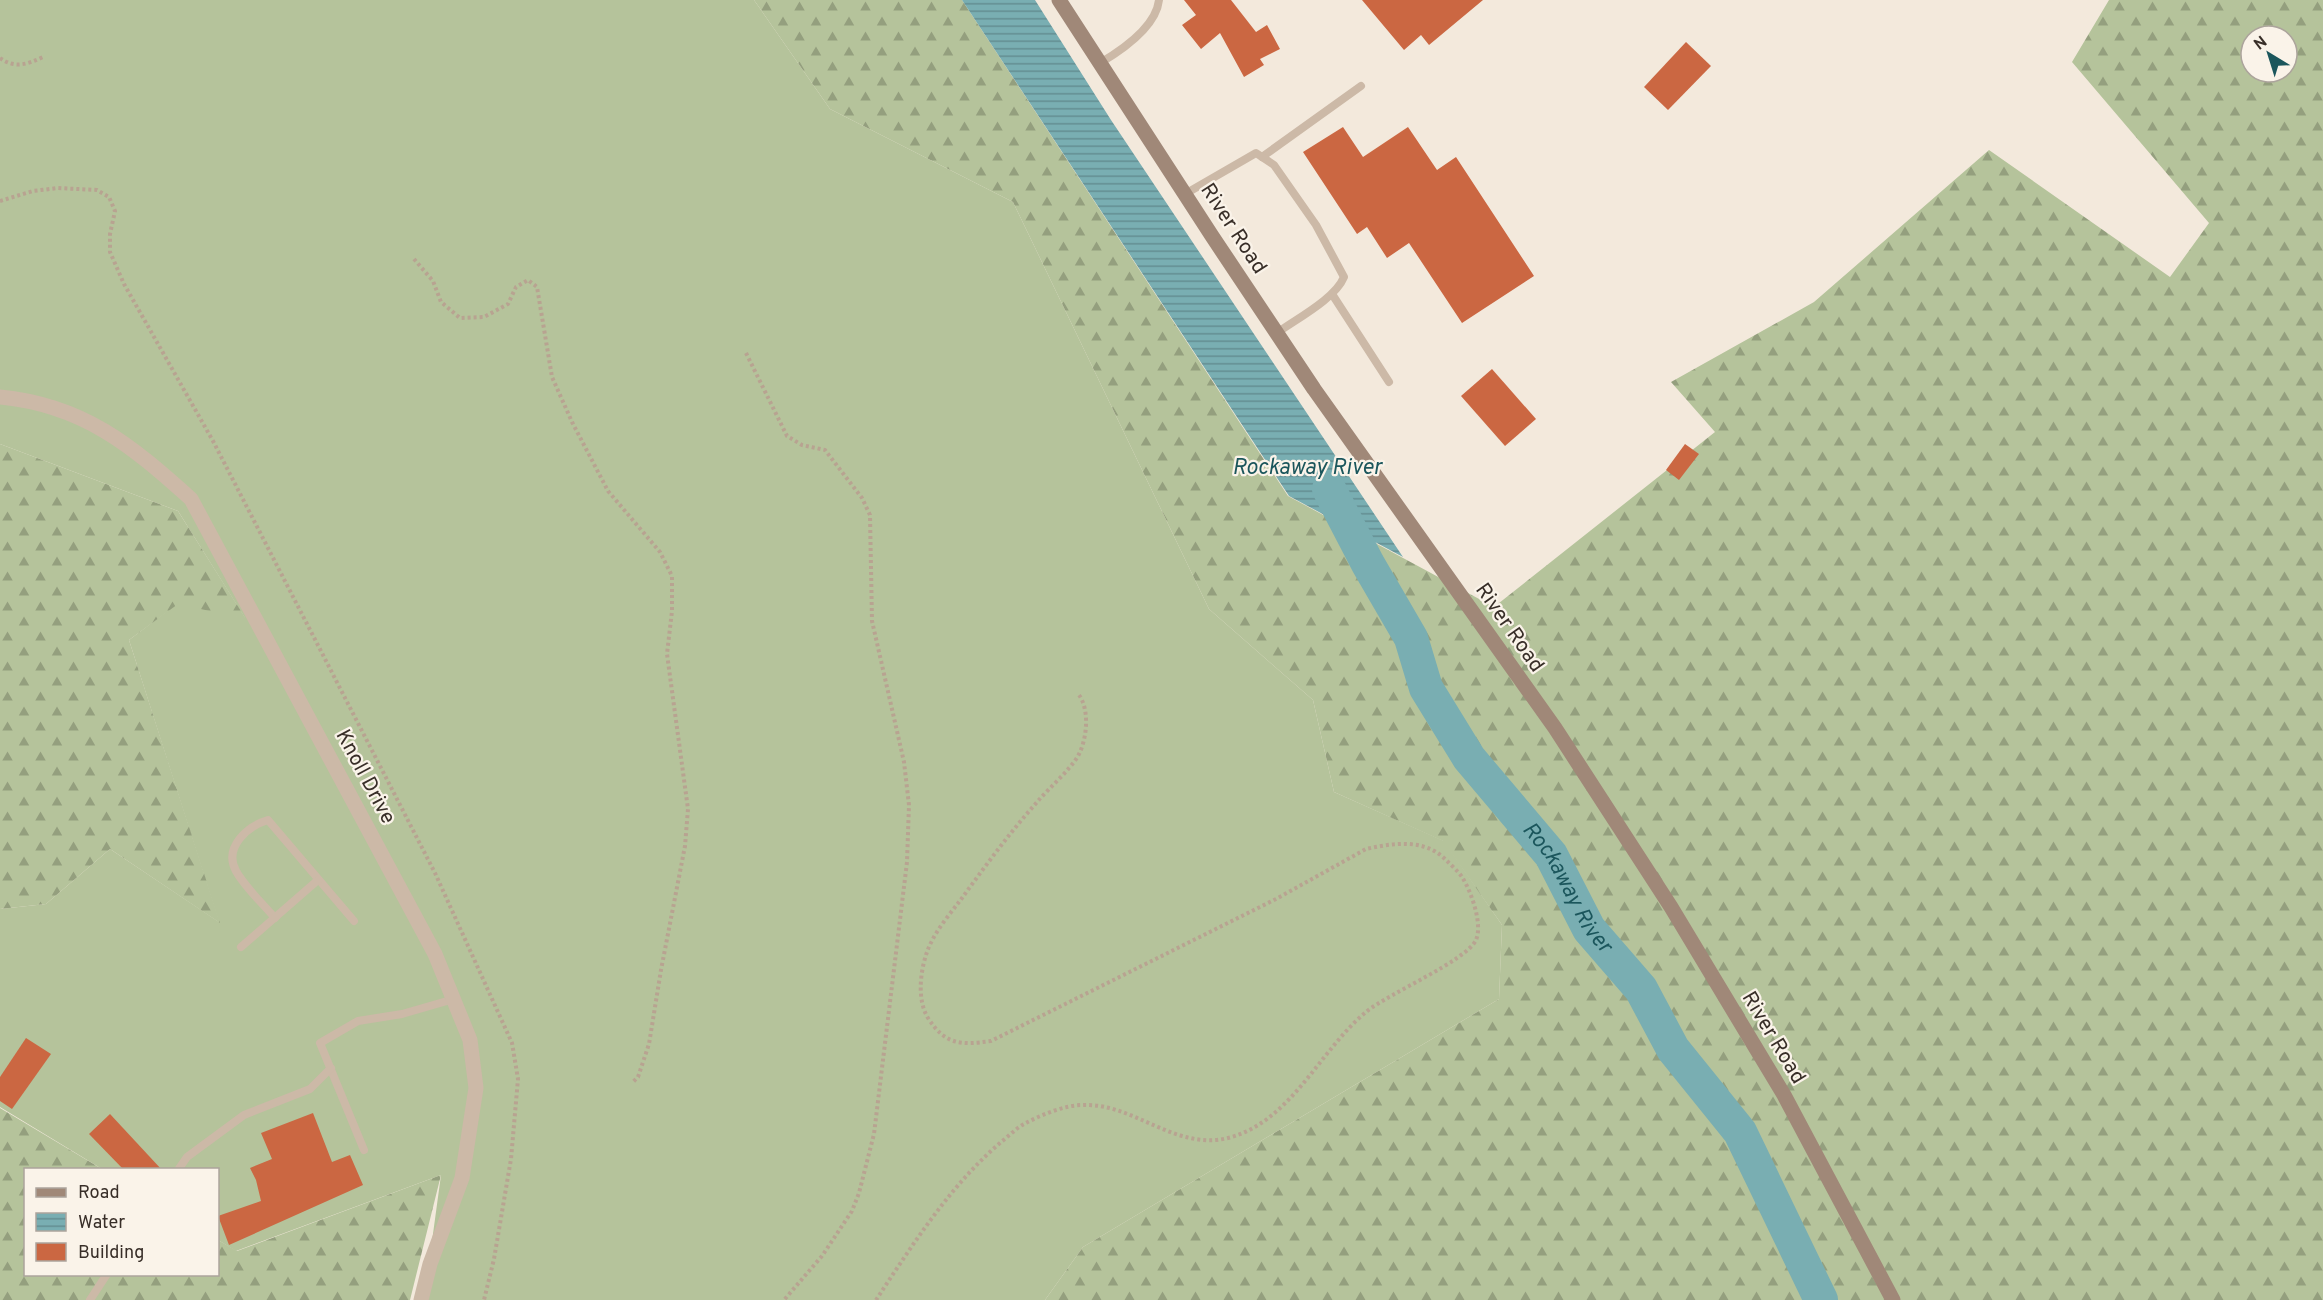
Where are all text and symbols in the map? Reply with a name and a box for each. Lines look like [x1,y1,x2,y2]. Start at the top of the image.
north arrow [2239,24,2299,84]
text: N [2250,32,2272,55]
street label: River Road [1194,178,1272,280]
water label: Rockaway River [1232,455,1383,482]
street label: River Road [1468,578,1550,678]
street label: Knoll Drive [329,725,401,829]
water label: Rockaway River [1516,817,1619,960]
street label: River Road [1735,987,1811,1089]
legend [24,1168,219,1276]
text: Road [78,1182,120,1205]
text: Water [78,1212,125,1235]
text: Building [78,1242,144,1265]

